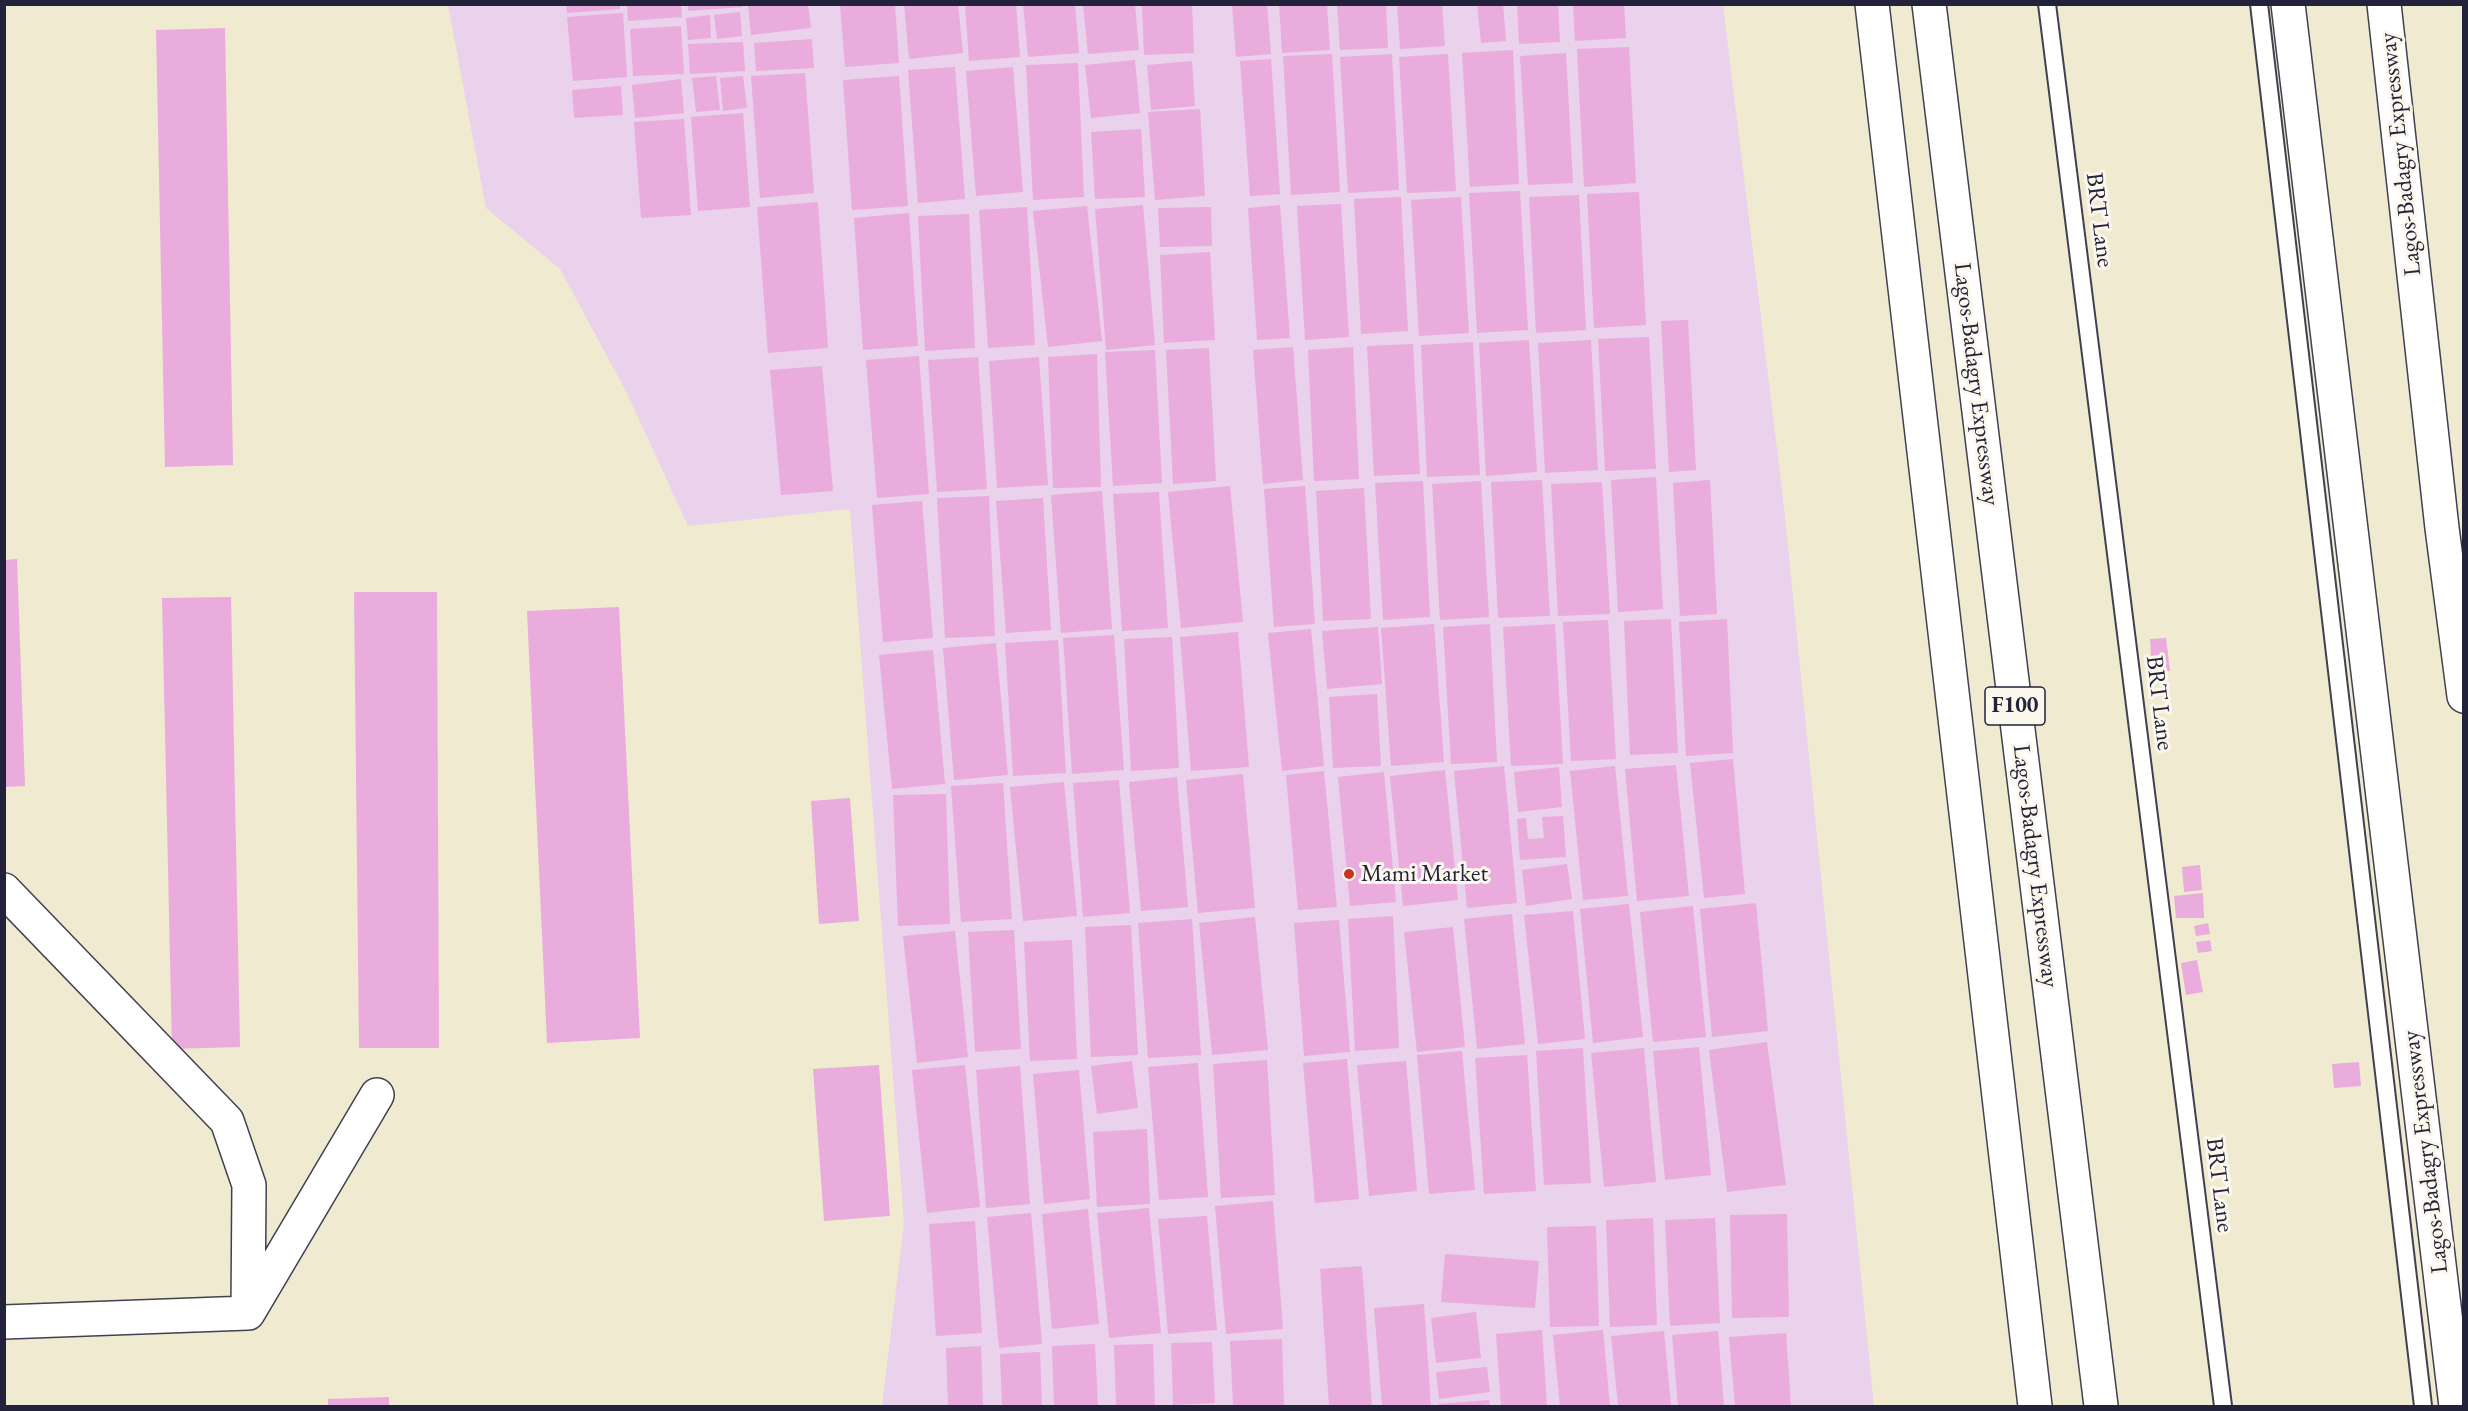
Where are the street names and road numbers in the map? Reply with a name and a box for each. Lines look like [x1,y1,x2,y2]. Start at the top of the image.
street label: Lagos-Badagry Expressway [2374,31,2428,277]
street label: BRT Lane [2079,171,2119,269]
street label: Lagos-Badagry Expressway [1947,261,2005,507]
street label: BRT Lane [2139,654,2179,752]
road number: F100 [1985,687,2045,725]
street label: Lagos-Badagry Expressway [2006,743,2064,989]
street label: Lagos-Badagry Expressway [2397,1029,2455,1275]
street label: BRT Lane [2199,1136,2239,1234]

